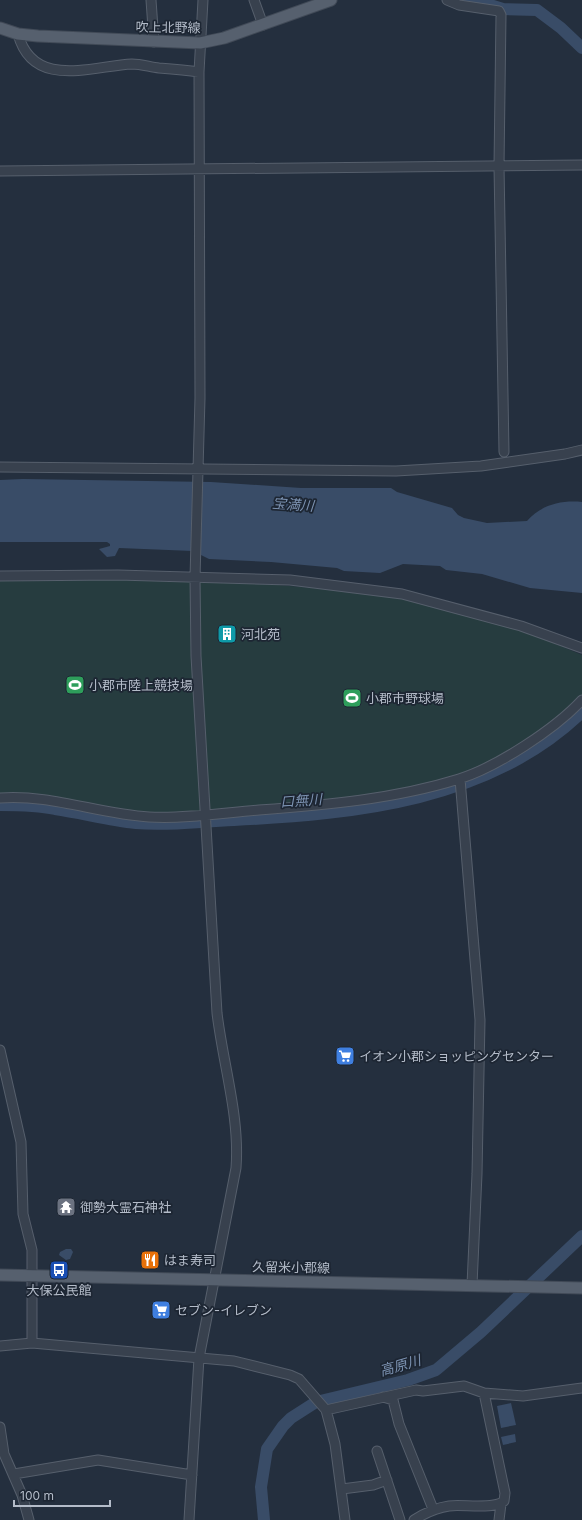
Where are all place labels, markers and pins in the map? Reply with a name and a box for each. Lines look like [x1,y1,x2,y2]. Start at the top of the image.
building icon: 河北苑 [216,623,238,645]
place label: 河北苑 [241,626,280,642]
sports icon: 小郡市陸上競技場 [64,674,86,696]
place label: 小郡市陸上競技場 [89,677,193,693]
sports icon: 小郡市野球場 [341,687,363,709]
place label: 小郡市野球場 [366,690,444,706]
supermarket icon: イオン小郡ショッピングセンター [334,1045,356,1067]
place label: イオン小郡ショッピングセンター [359,1048,554,1064]
temple icon: 御勢大霊石神社 [55,1196,77,1218]
place label: 御勢大霊石神社 [80,1199,171,1215]
restaurant icon: はま寿司 [139,1249,161,1271]
place label: はま寿司 [164,1252,216,1268]
bus stop icon: 大保公民館 [48,1259,70,1281]
place label: 大保公民館 [26,1282,92,1298]
supermarket icon: セブン-イレブン [150,1299,172,1321]
place label: セブン-イレブン [175,1302,272,1318]

